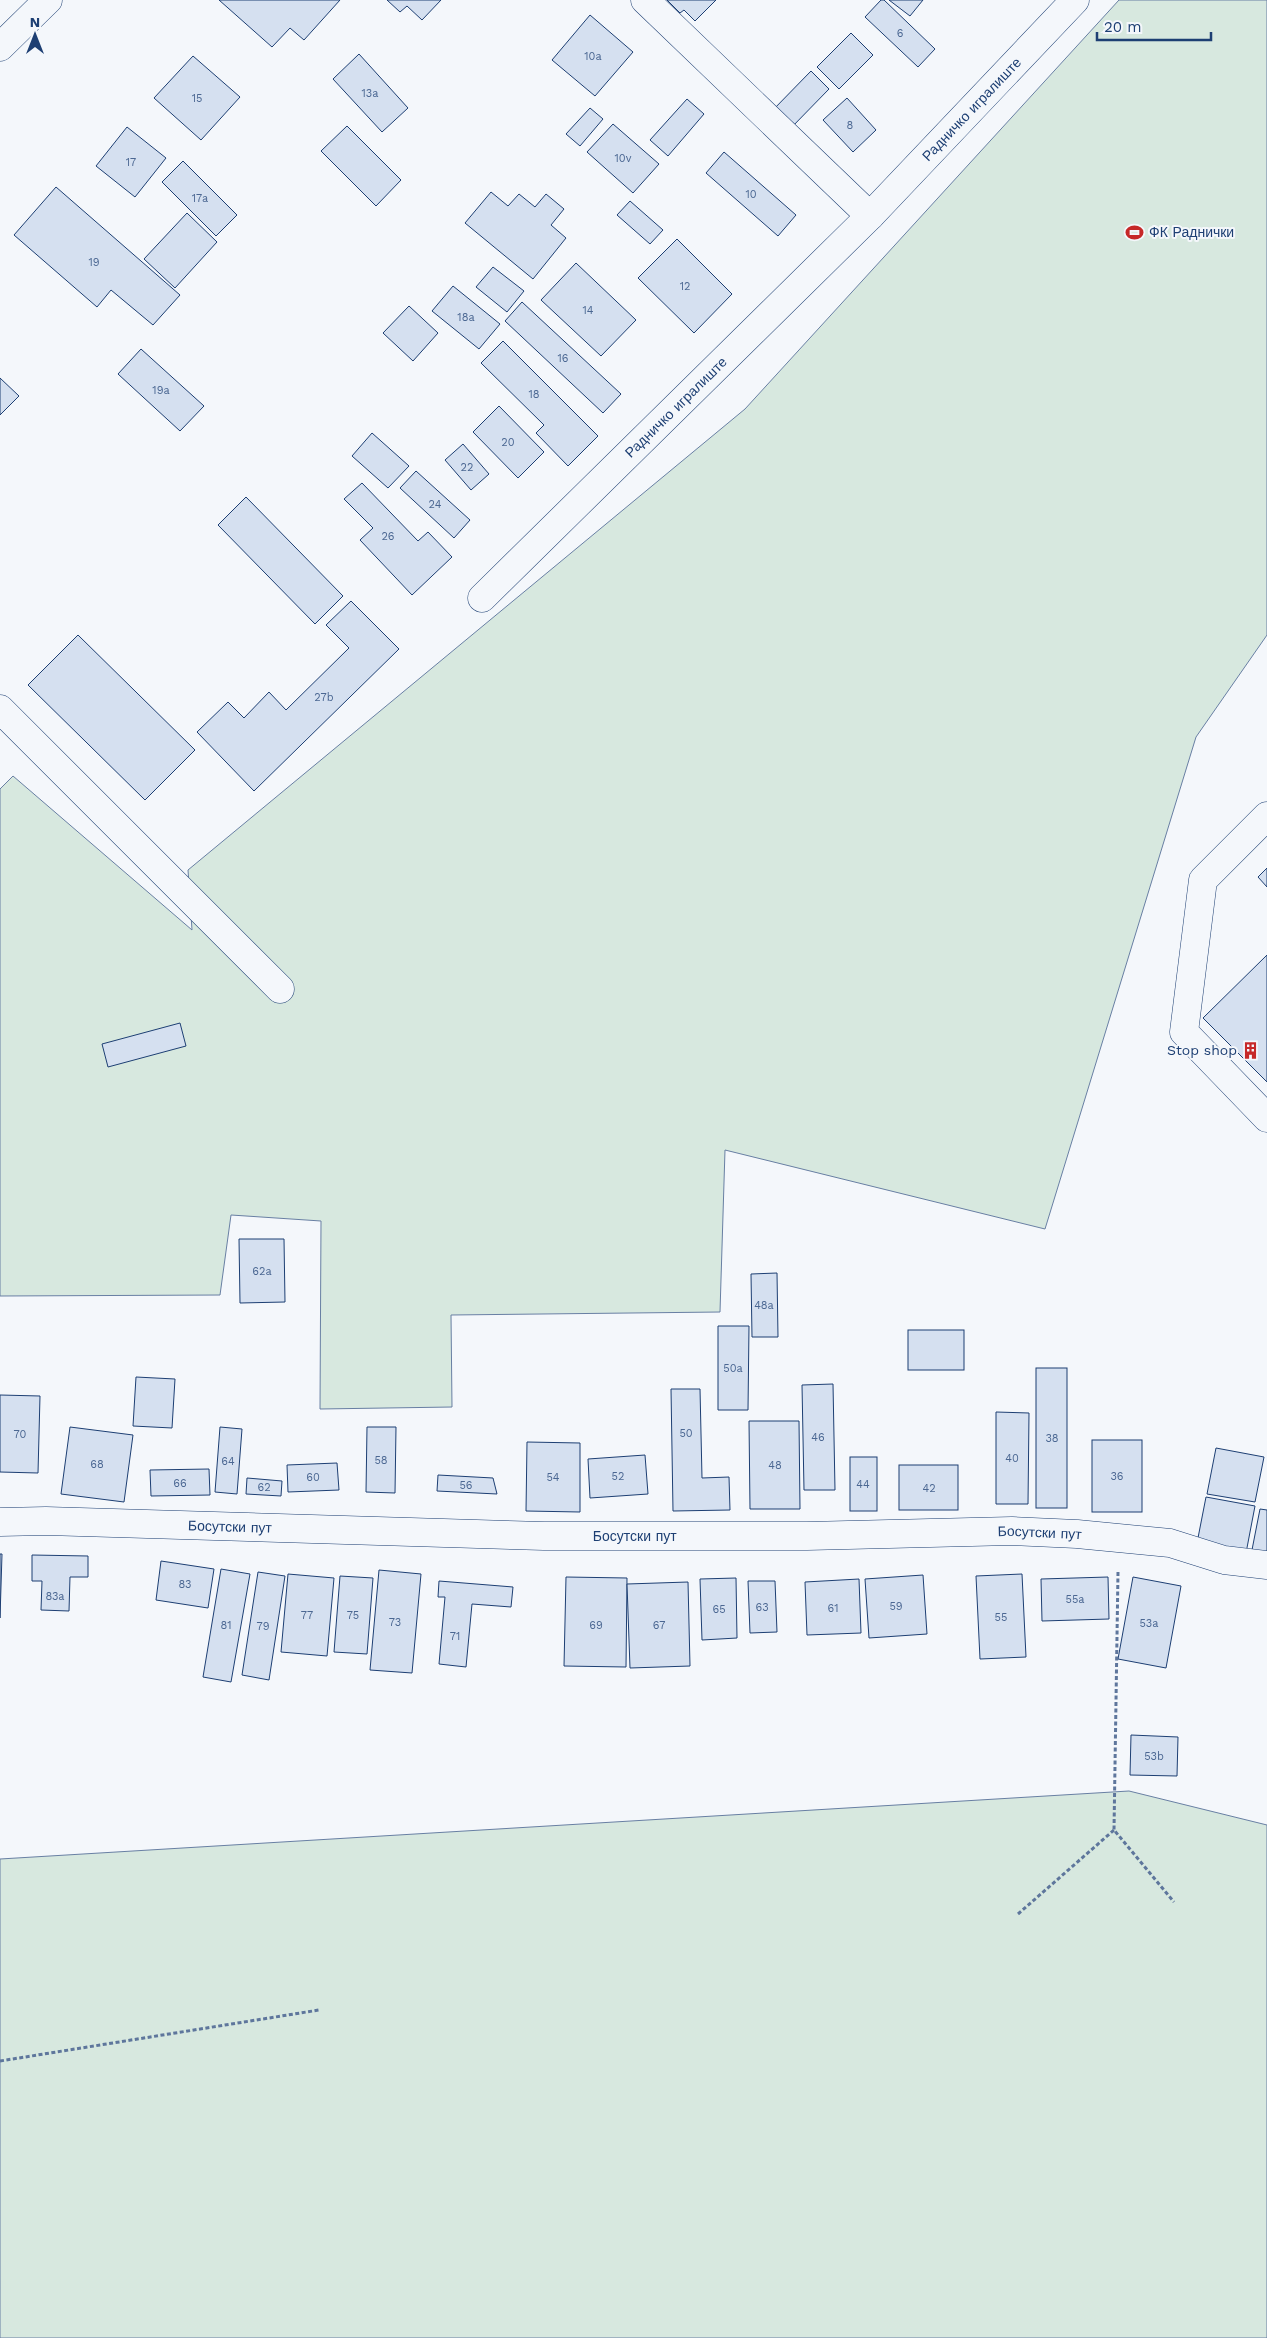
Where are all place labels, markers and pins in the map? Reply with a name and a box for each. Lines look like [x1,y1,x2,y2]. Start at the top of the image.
sports icon: ФК Раднички [1125,222,1145,242]
place label: ФК Раднички [1149,224,1234,240]
building icon: Stop shop [1241,1040,1261,1060]
place label: Stop shop [1167,1042,1237,1058]

